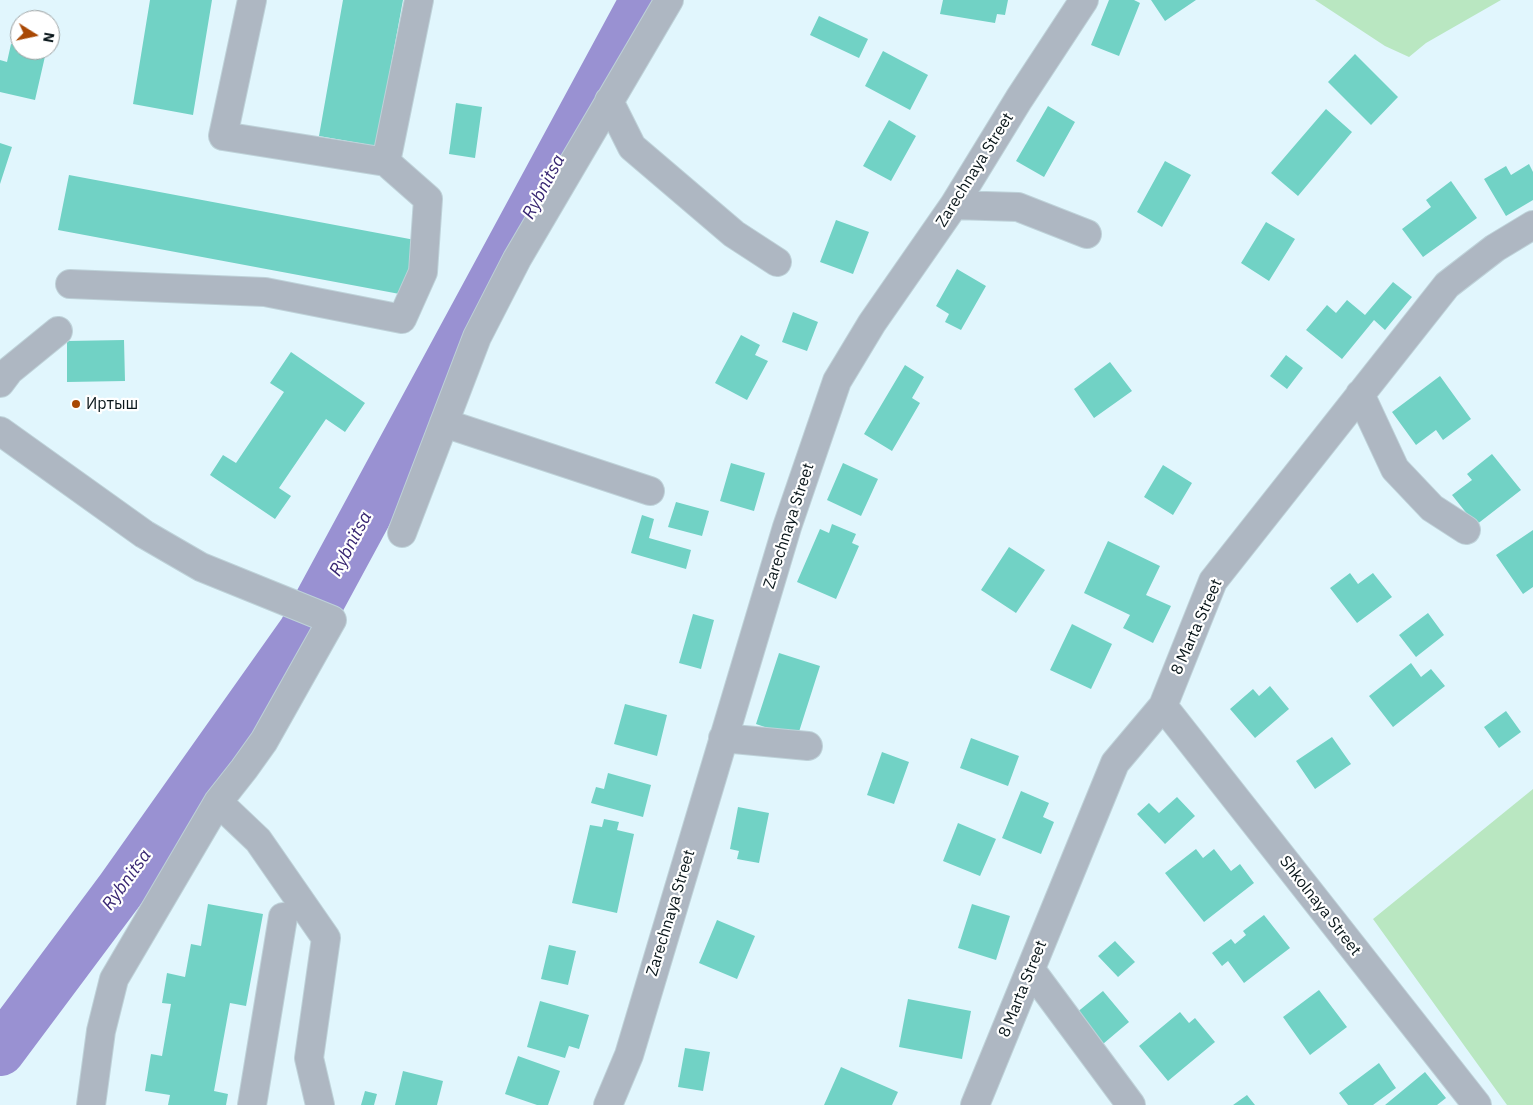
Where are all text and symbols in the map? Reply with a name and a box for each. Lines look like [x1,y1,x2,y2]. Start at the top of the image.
north arrow [10,10,60,60]
text: N [39,31,59,44]
street label: Zarechnaya Street [932,109,1018,231]
water label: Rybnitsa [518,151,570,223]
place label: Иртыш [86,394,138,414]
marker: Иртыш [70,398,82,410]
street label: Zarechnaya Street [760,461,818,591]
water label: Rybnitsa [325,508,377,580]
street label: 8 Marta Street [1167,576,1227,678]
water label: Rybnitsa [98,845,156,915]
street label: Zarechnaya Street [643,848,699,978]
street label: Shkolnaya Street [1275,852,1365,960]
street label: 8 Marta Street [995,938,1051,1040]

